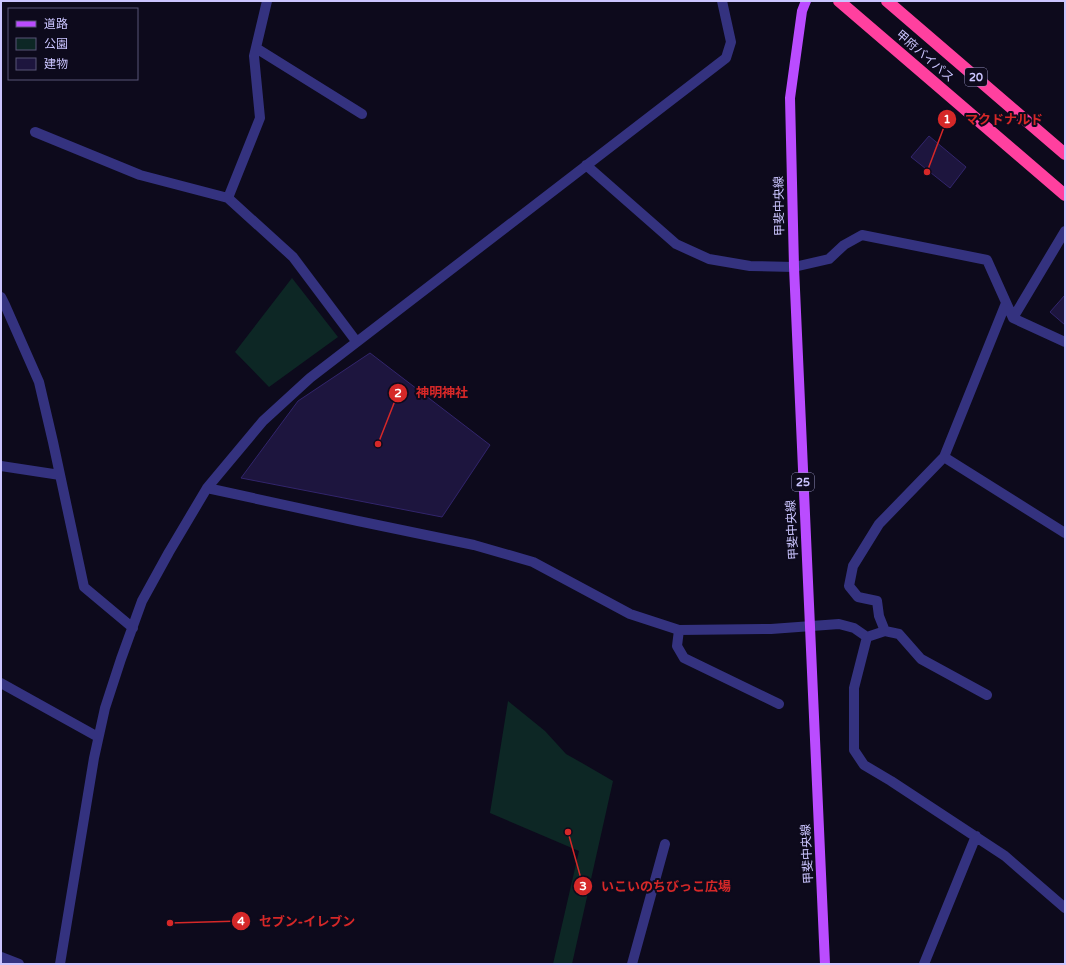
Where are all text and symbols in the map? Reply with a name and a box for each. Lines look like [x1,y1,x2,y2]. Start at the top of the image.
legend [8,8,138,80]
text: 道路 [44,17,68,31]
street label: 甲府バイパス [893,27,957,85]
text: 公園 [44,37,68,51]
text: 建物 [44,57,68,71]
road number: 20 [965,68,987,86]
callout: マクドナルド [937,107,1051,132]
text: 1 [943,112,951,126]
text: マクドナルド [965,112,1043,128]
street label: 甲斐中央線 [771,176,787,236]
callout: 神明神社 [388,380,476,405]
text: 神明神社 [416,385,468,401]
text: 2 [394,386,402,400]
road number: 25 [792,473,814,491]
street label: 甲斐中央線 [783,500,801,560]
street label: 甲斐中央線 [798,824,816,884]
callout: いこいのちびっこ広場 [573,874,739,899]
text: 3 [579,879,587,893]
text: いこいのちびっこ広場 [601,879,731,895]
callout: セブン-イレブン [231,909,363,934]
text: 4 [237,914,245,928]
text: セブン-イレブン [259,914,355,930]

